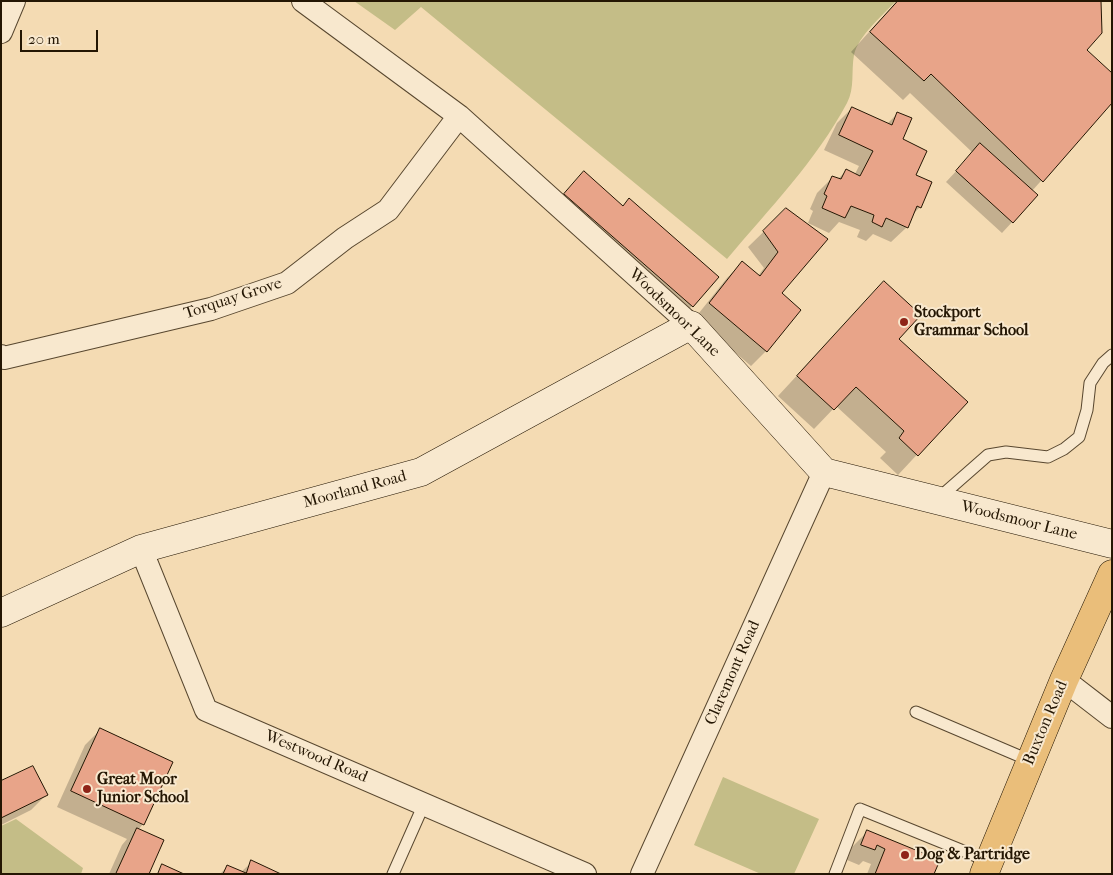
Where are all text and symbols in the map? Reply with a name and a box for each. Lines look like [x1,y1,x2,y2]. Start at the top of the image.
scale bar [22,20,100,52]
text: 20 m [28,30,60,48]
street label: Woodsmoor Lane [624,265,724,361]
street label: Torquay Grove [182,274,284,324]
place label: Stockport Grammar School [914,303,1028,341]
marker: Stockport Grammar School [898,316,910,328]
street label: Moorland Road [301,467,409,513]
street label: Woodsmoor Lane [959,497,1079,545]
street label: Claremont Road [701,618,765,728]
street label: Buxton Road [1020,678,1072,768]
street label: Westwood Road [262,727,370,787]
place label: Great Moor Junior School [97,770,189,808]
marker: Great Moor Junior School [81,783,93,795]
place label: Dog & Partridge [915,845,1030,865]
marker: Dog & Partridge [899,849,911,861]

